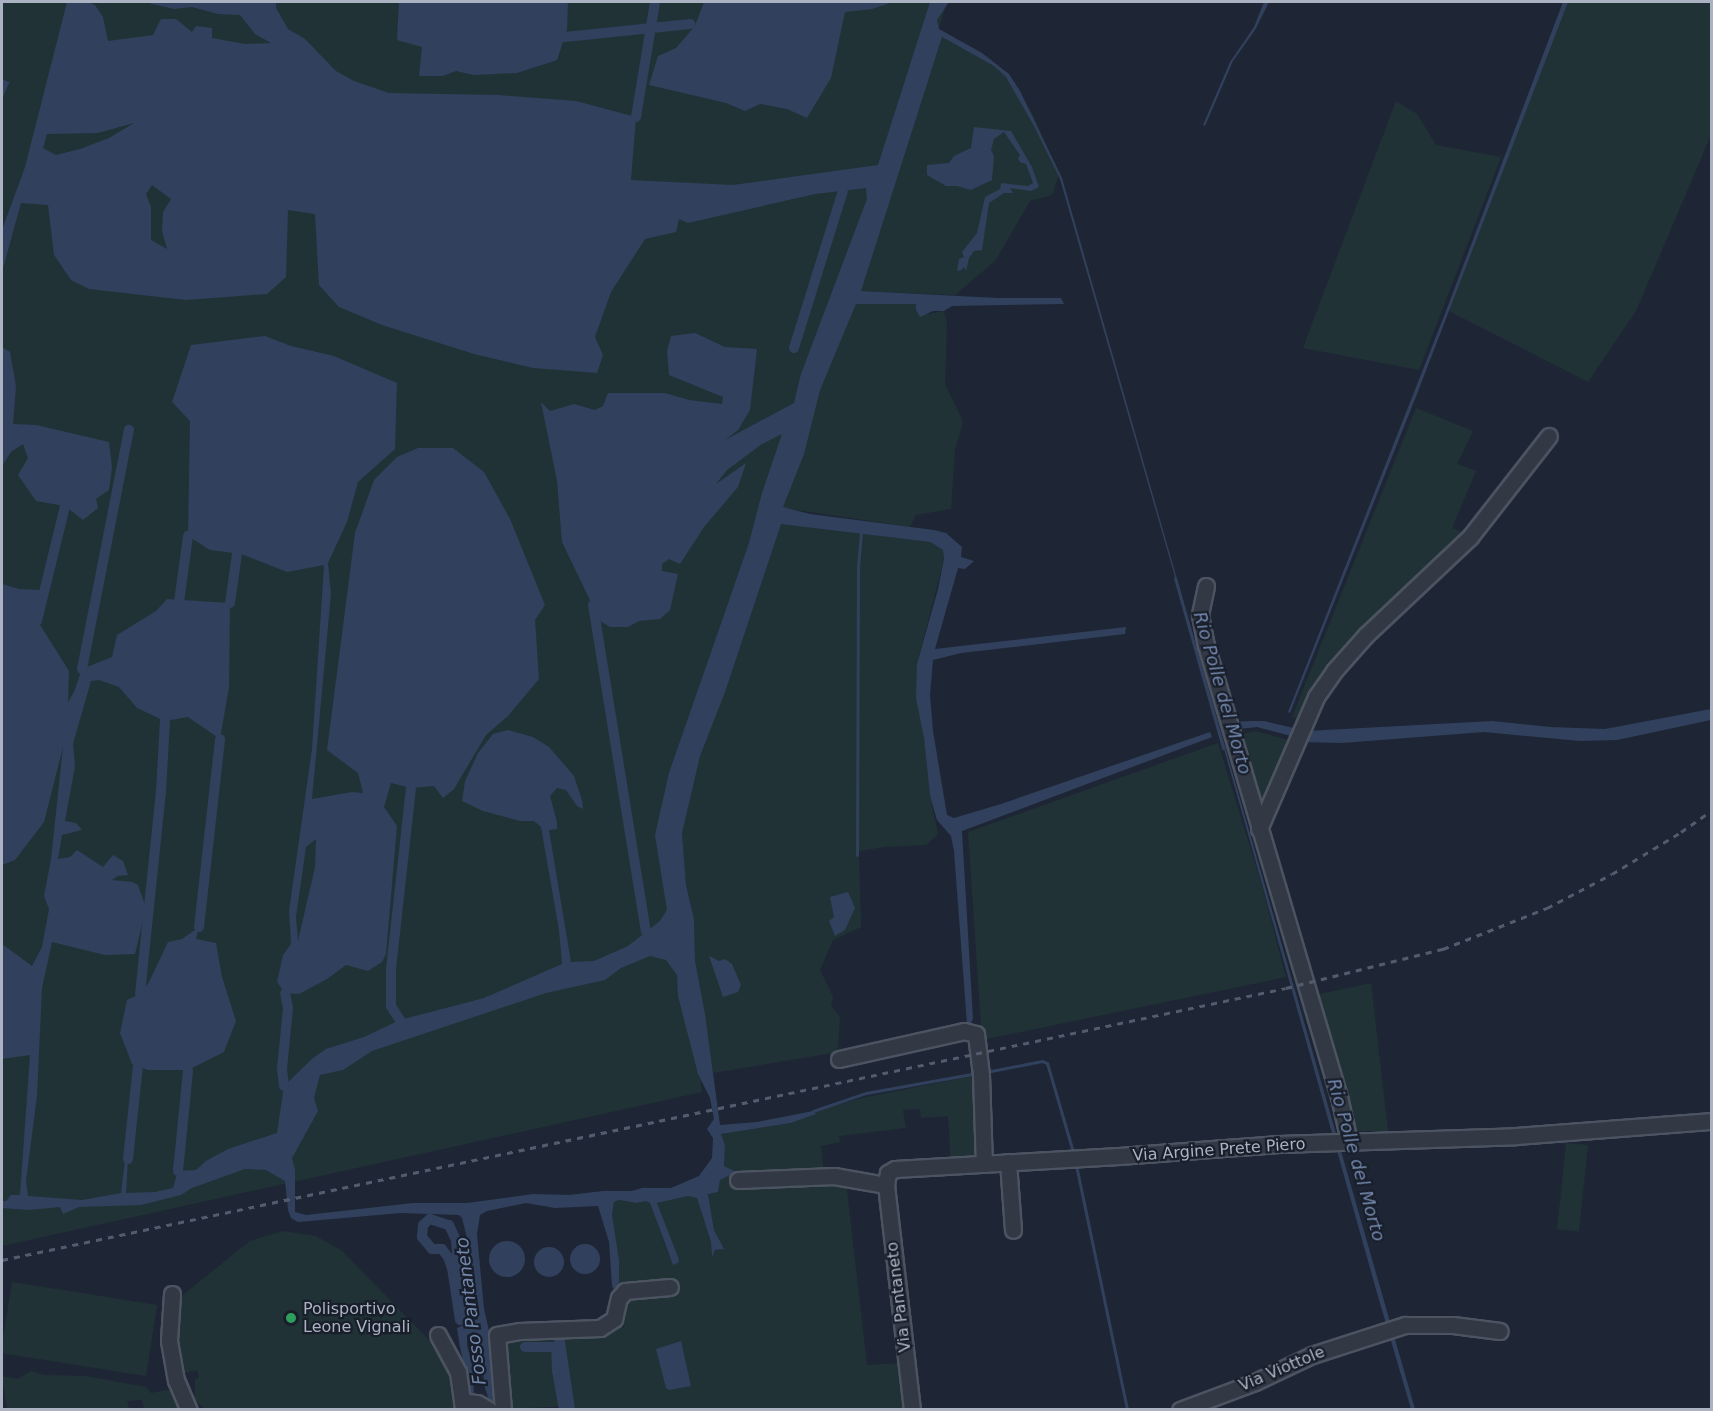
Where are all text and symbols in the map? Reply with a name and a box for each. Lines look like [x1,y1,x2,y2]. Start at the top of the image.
water label: Rio Polle del Morto [1188,609,1256,777]
water label: Rio Polle del Morto [1322,1076,1390,1244]
street label: Via Argine Prete Piero [1132,1134,1306,1166]
water label: Fosso Pantaneto [451,1236,491,1386]
street label: Via Pantaneto [883,1241,915,1353]
place label: Polisportivo Leone Vignali [303,1299,410,1337]
marker: Polisportivo Leone Vignali [284,1311,298,1325]
street label: Via Viottole [1236,1342,1328,1396]

